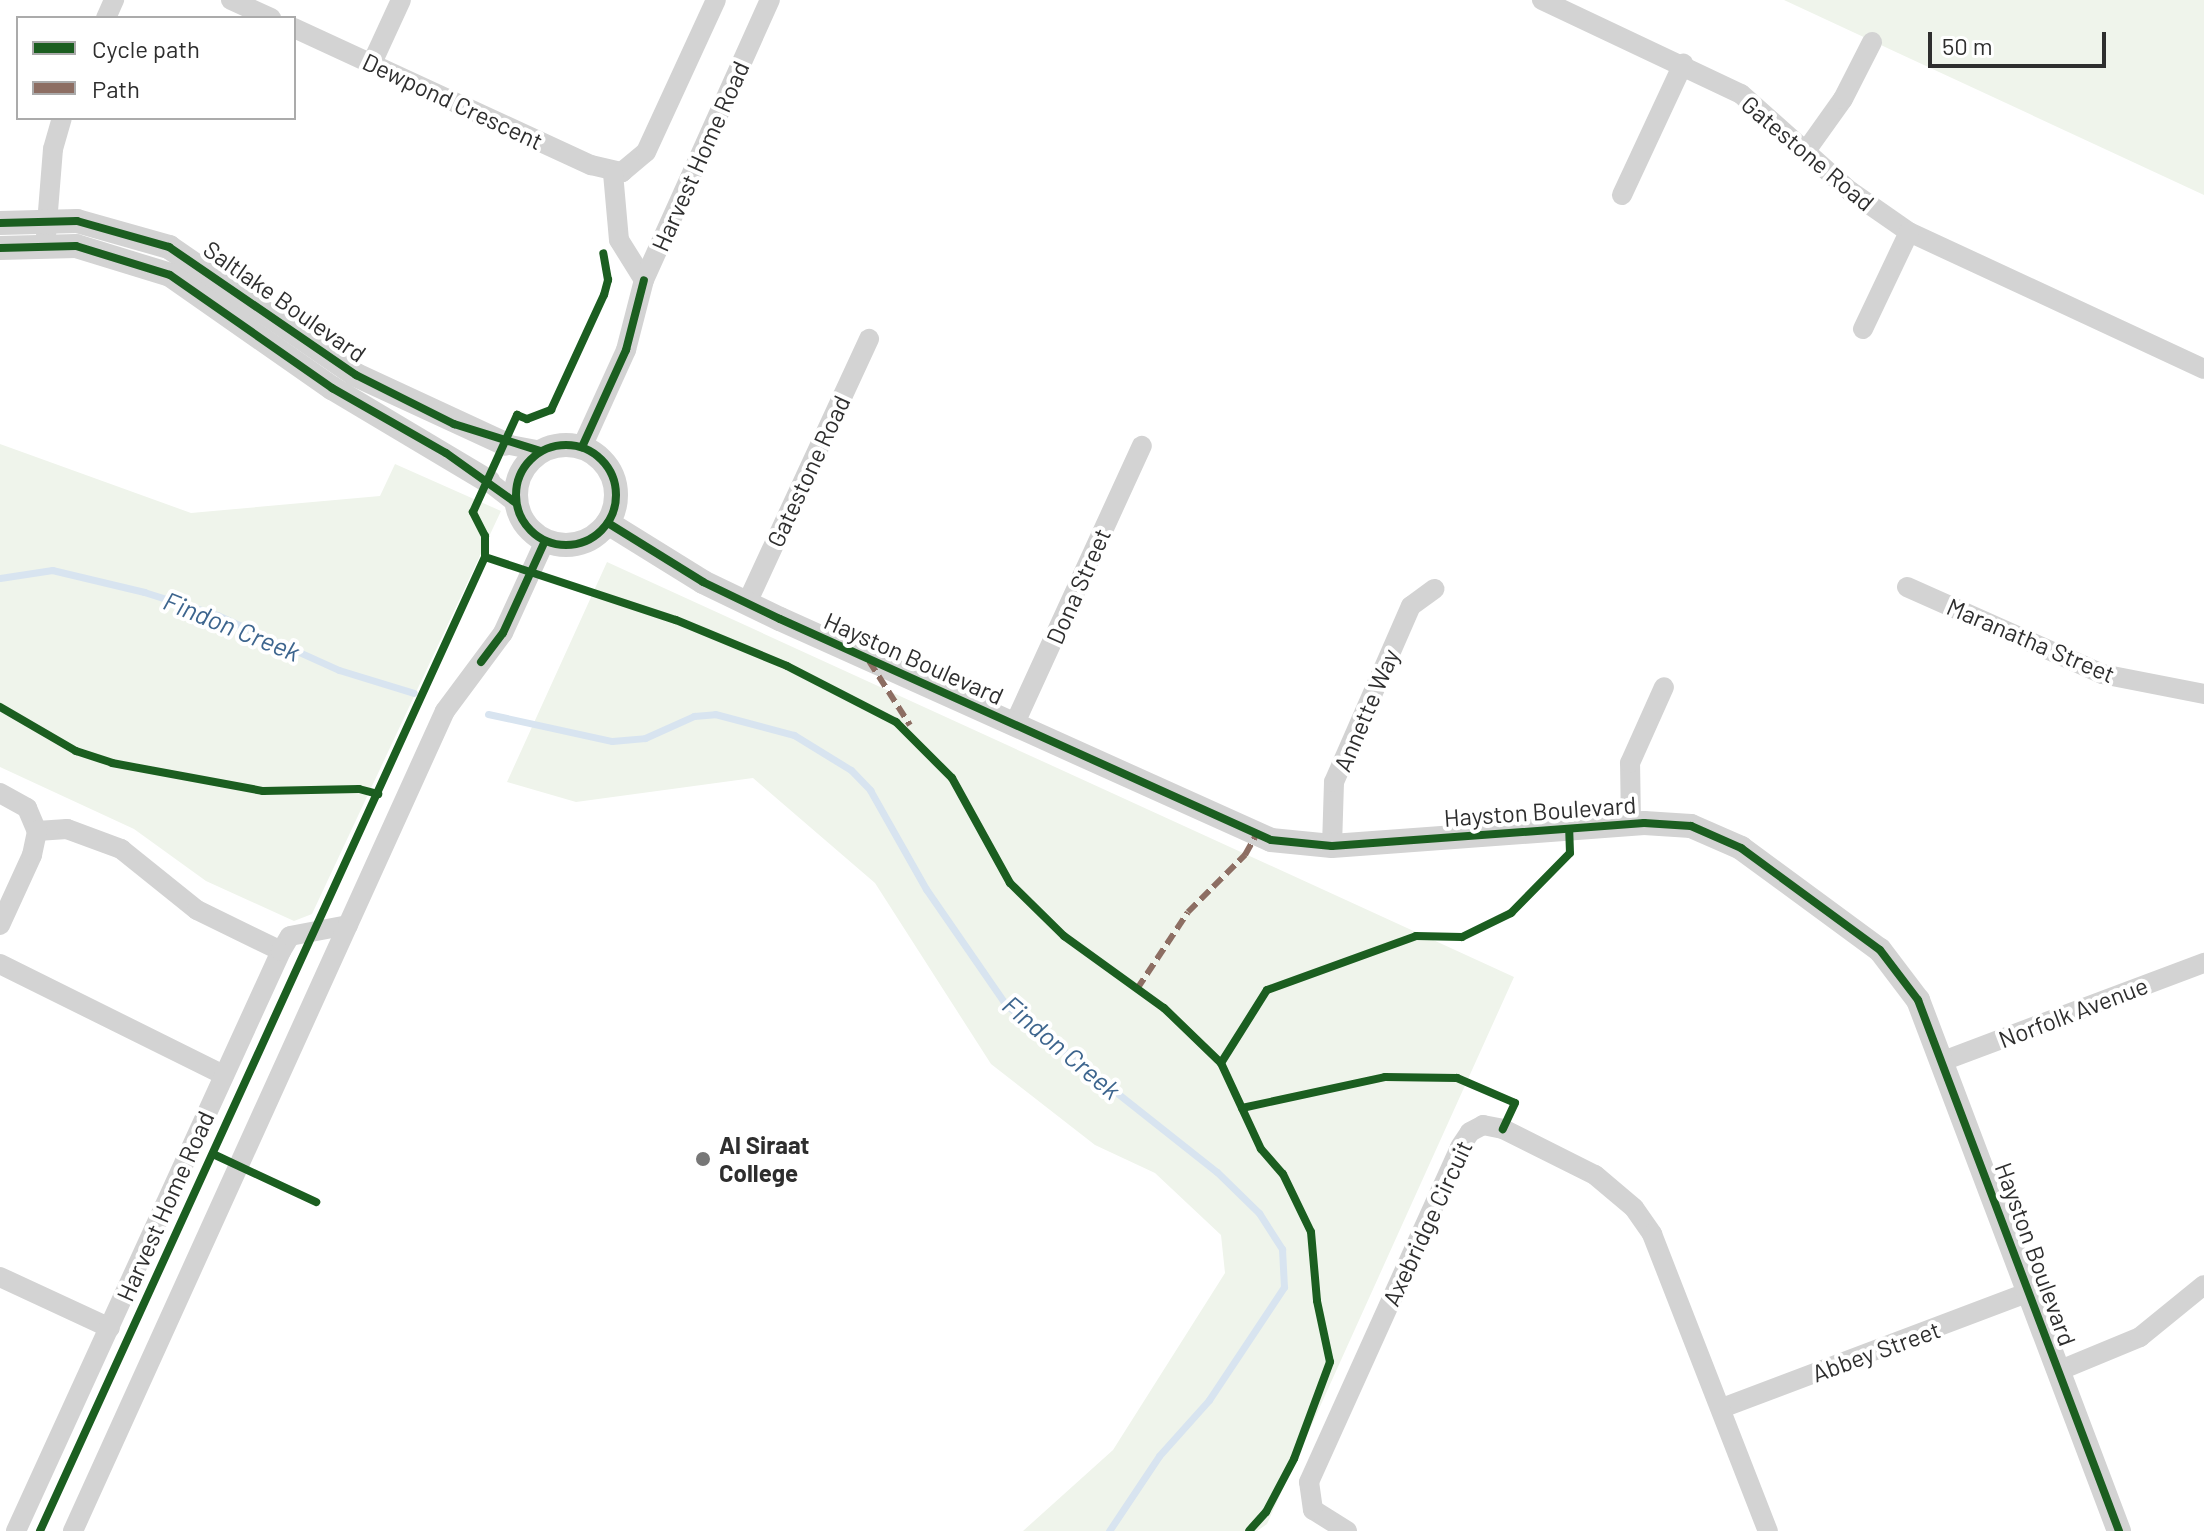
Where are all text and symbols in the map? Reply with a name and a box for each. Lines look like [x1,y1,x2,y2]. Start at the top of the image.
legend [16,16,296,120]
scale bar [1932,16,2110,66]
text: 50 m [1942,31,1993,60]
text: Cycle path [92,34,200,63]
street label: Dewpond Crescent [358,47,548,155]
street label: Harvest Home Road [645,56,755,256]
text: Path [92,74,140,103]
street label: Gatestone Road [1736,89,1880,217]
street label: Saltlake Boulevard [198,234,372,368]
street label: Gatestone Road [760,391,856,551]
street label: Dona Street [1040,524,1116,648]
water label: Findon Creek [159,585,305,667]
street label: Maranatha Street [1943,592,2119,688]
street label: Hayston Boulevard [820,606,1008,710]
street label: Annette Way [1327,644,1405,776]
street label: Hayston Boulevard [1443,790,1637,832]
street label: Norfolk Avenue [1994,970,2152,1054]
water label: Findon Creek [997,989,1127,1105]
street label: Harvest Home Road [110,1106,220,1306]
place label: Al Siraat College [719,1131,809,1187]
street label: Axebridge Circuit [1376,1136,1478,1310]
marker: Al Siraat College [694,1150,712,1168]
street label: Hayston Boulevard [1989,1158,2083,1350]
street label: Abbey Street [1808,1314,1944,1388]

